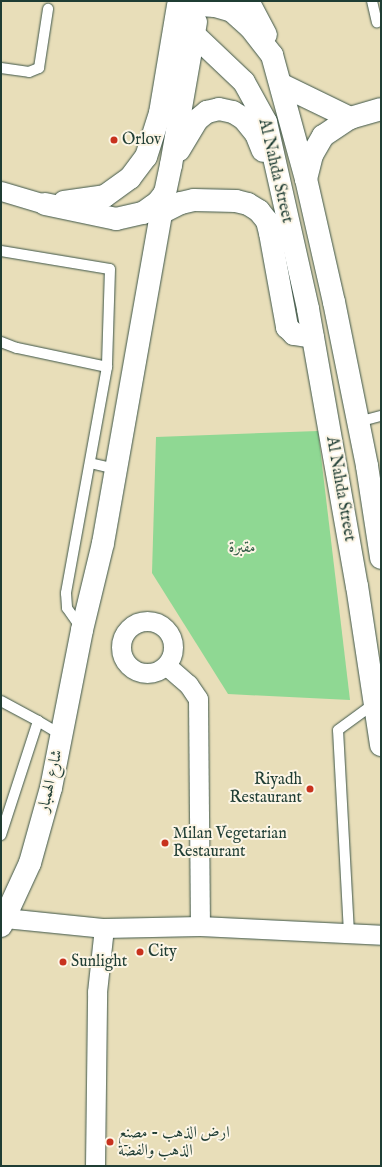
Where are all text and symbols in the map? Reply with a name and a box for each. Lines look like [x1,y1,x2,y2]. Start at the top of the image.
street label: Al Nahda Street [254,117,296,225]
place label: Orlov [122,130,161,150]
marker: Orlov [109,135,119,145]
street label: Al Nahda Street [321,435,359,543]
park label: مقبرة [229,538,255,558]
street label: شارع الهمبار [34,748,68,814]
place label: Riyadh Restaurant [229,770,302,808]
marker: Riyadh Restaurant [305,784,315,794]
place label: Milan Vegetarian Restaurant [173,824,287,862]
marker: Milan Vegetarian Restaurant [160,838,170,848]
place label: City [148,942,177,962]
marker: City [135,947,145,957]
place label: Sunlight [71,952,127,972]
marker: Sunlight [58,957,68,967]
place label: ارض الذهب - مصنع الذهب والفضة [118,1123,230,1161]
marker: ارض الذهب - مصنع الذهب والفضة [105,1137,115,1147]

